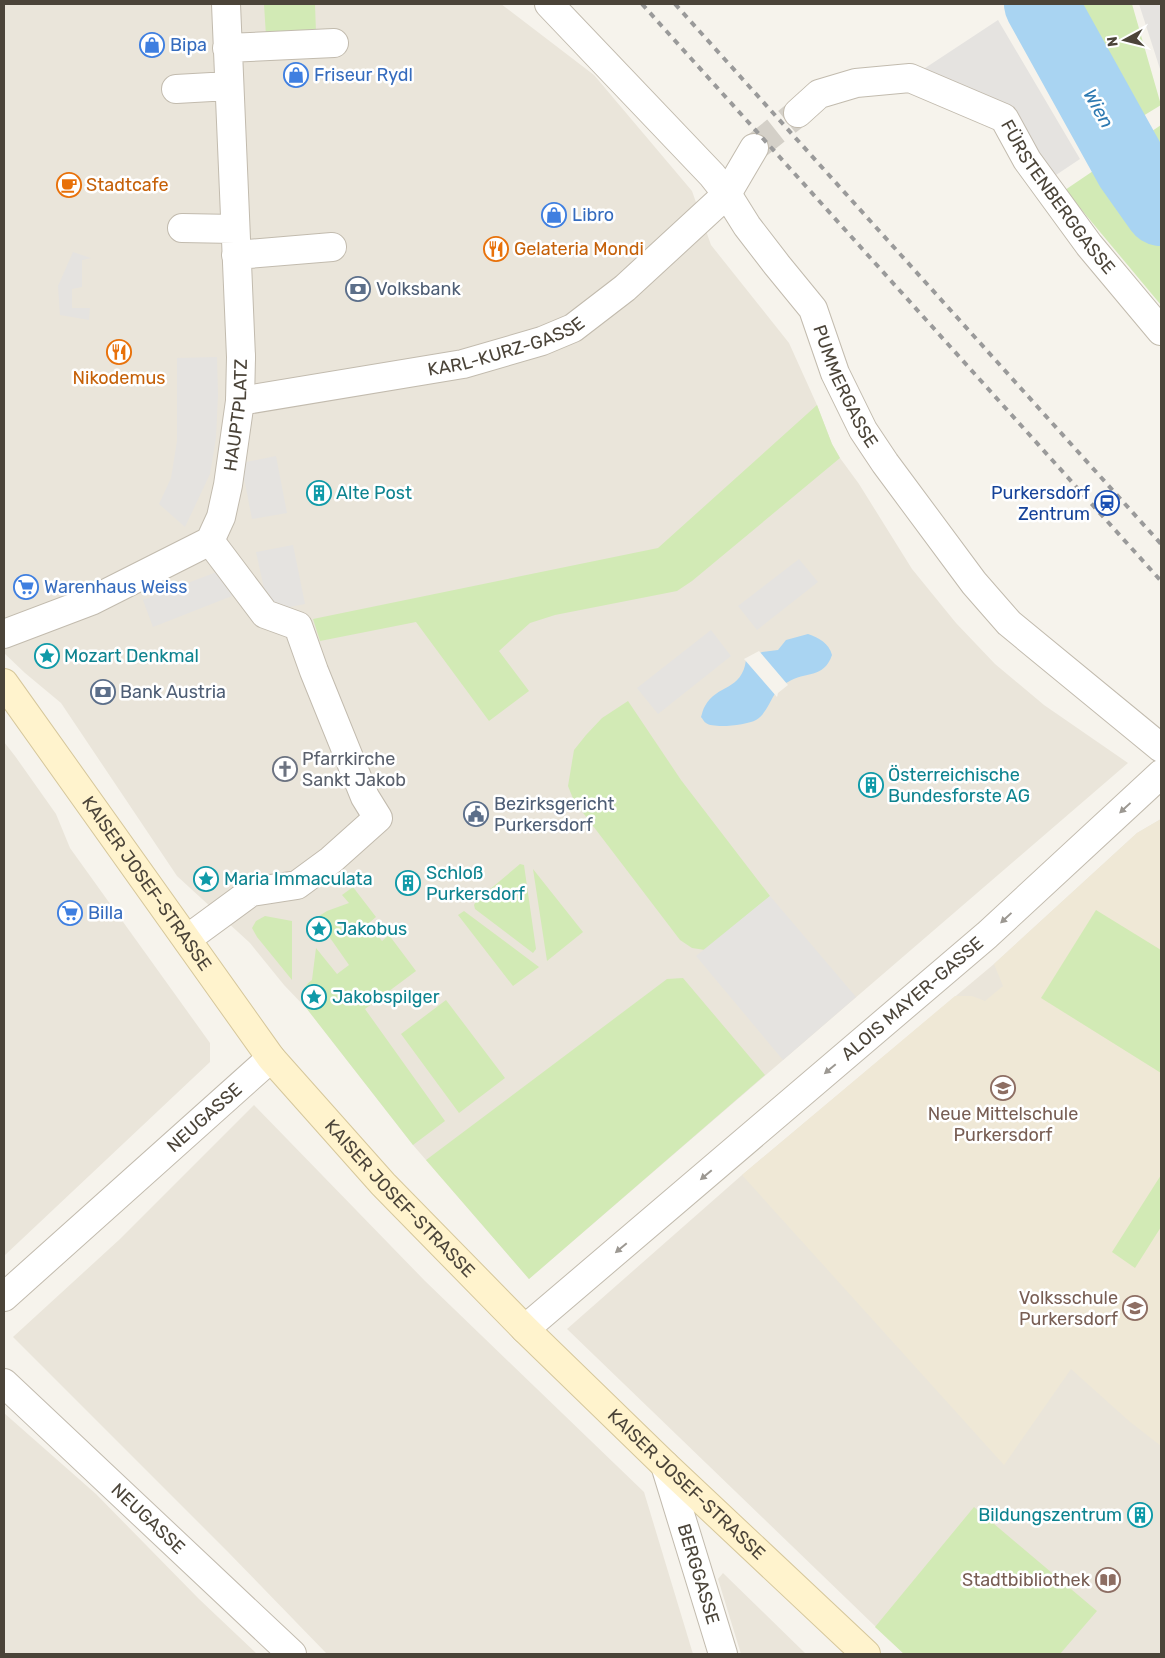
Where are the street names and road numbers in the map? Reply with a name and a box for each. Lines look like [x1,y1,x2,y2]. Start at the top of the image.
street label: FÜRSTENBERGGASSE [996,116,1120,279]
street label: KARL-KURZ-GASSE [426,312,589,381]
street label: PUMMERGASSE [808,322,883,452]
street label: HAUPTPLATZ [219,358,252,473]
street label: KAISER JOSEF-STRASSE [77,792,216,975]
street label: ALOIS MAYER-GASSE [837,932,988,1065]
street label: NEUGASSE [162,1078,247,1157]
street label: KAISER JOSEF-STRASSE [320,1115,479,1282]
street label: KAISER JOSEF-STRASSE [603,1404,770,1564]
street label: NEUGASSE [107,1479,190,1559]
street label: BERGGASSE [673,1521,724,1627]

